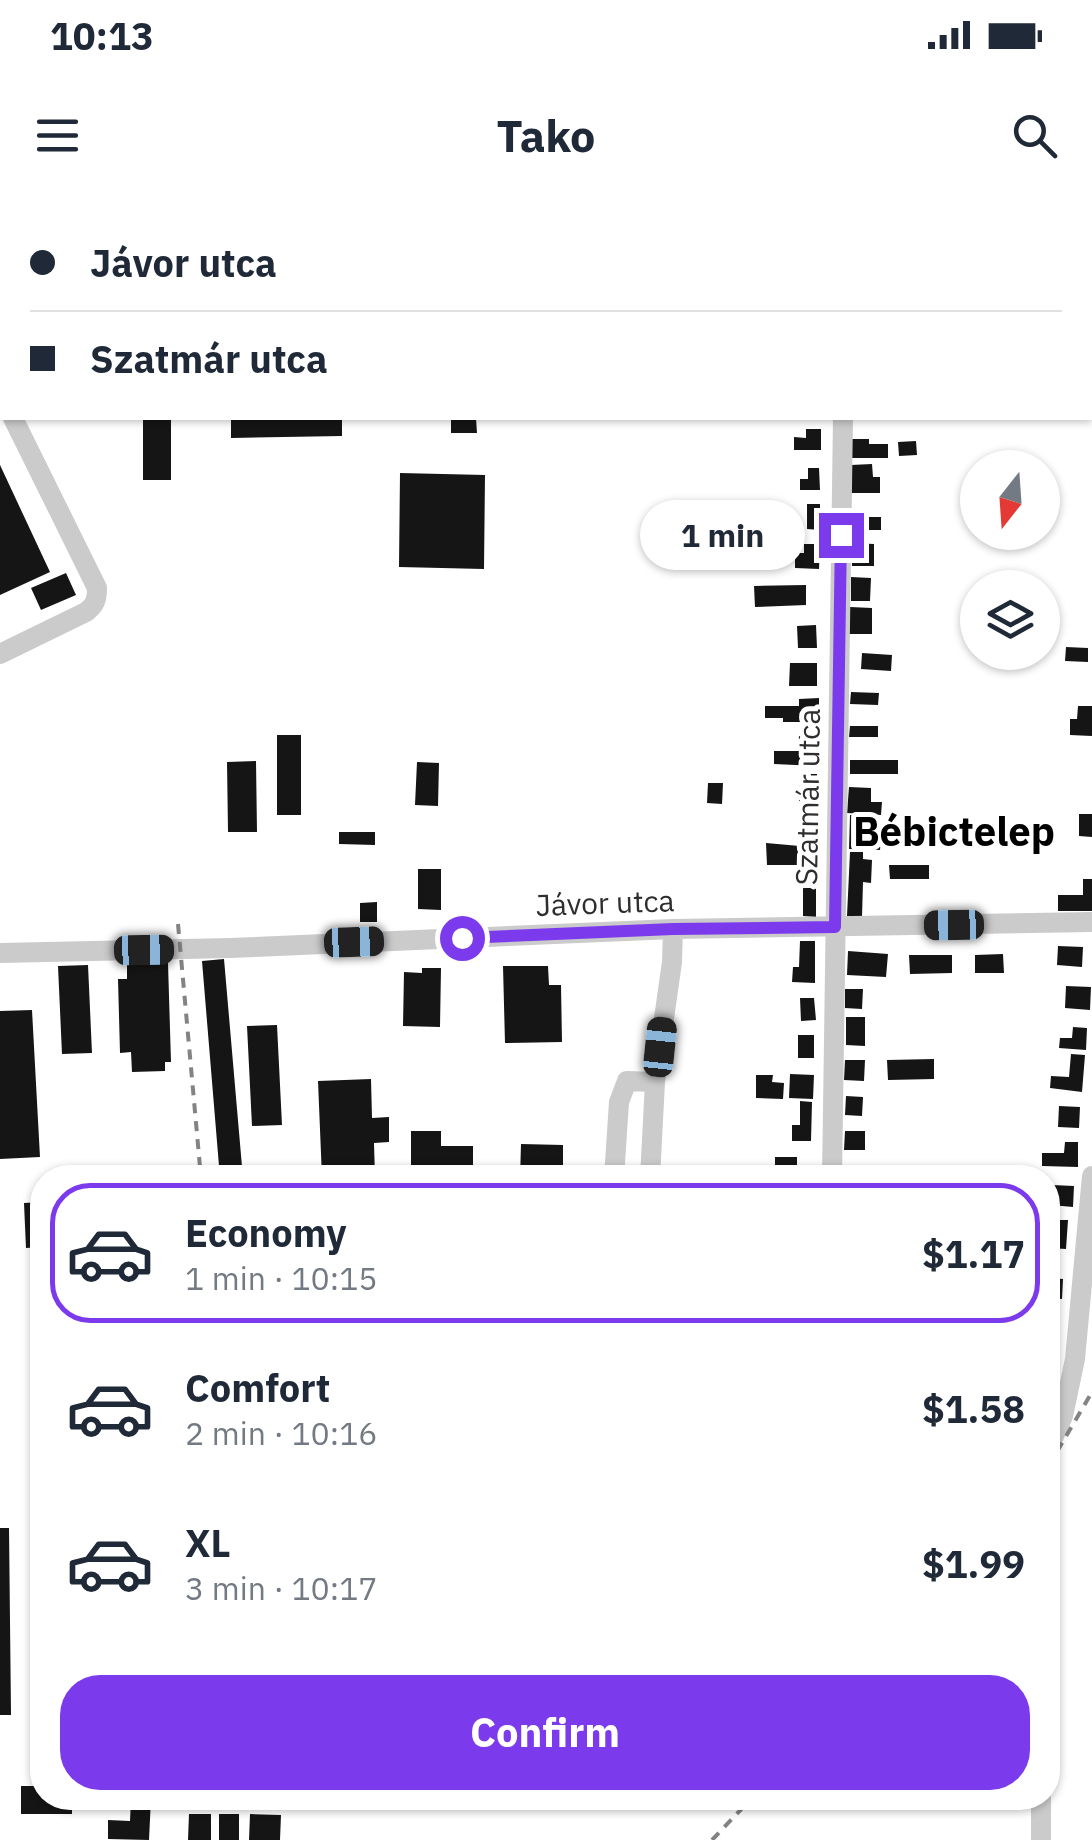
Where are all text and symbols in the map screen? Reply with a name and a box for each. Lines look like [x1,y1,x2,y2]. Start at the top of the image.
text: 10:13 [50,11,154,60]
text: Tako [497,106,595,164]
icon: menu [30,108,85,163]
icon: search [1007,108,1062,163]
text: Jávor utca [90,238,277,287]
text: Szatmár utca [90,334,328,383]
north arrow [960,450,1060,550]
map controls [960,450,1060,670]
callout: 1 min [641,500,806,570]
route end [819,513,864,558]
text: 1 min [681,514,764,556]
button: layers [960,570,1060,670]
street label: Szatmár utca [786,708,828,886]
district label: Bébictelep [853,805,1055,857]
street label: Jávor utca [535,880,675,924]
car [924,909,984,941]
route start [440,916,485,961]
car [323,926,385,958]
car [114,934,174,966]
car [642,1016,678,1078]
icon: car [65,1208,155,1298]
text: Economy [185,1208,347,1257]
text: $1.17 [922,1229,1025,1278]
text: 1 min · 10:15 [185,1257,378,1299]
icon: car [65,1363,155,1453]
text: Comfort [185,1363,330,1412]
text: $1.58 [922,1384,1025,1433]
text: 2 min · 10:16 [185,1412,378,1454]
icon: car [65,1518,155,1608]
text: XL [185,1518,231,1567]
text: $1.99 [922,1539,1025,1588]
text: 3 min · 10:17 [185,1567,378,1609]
button: Confirm [60,1675,1030,1790]

